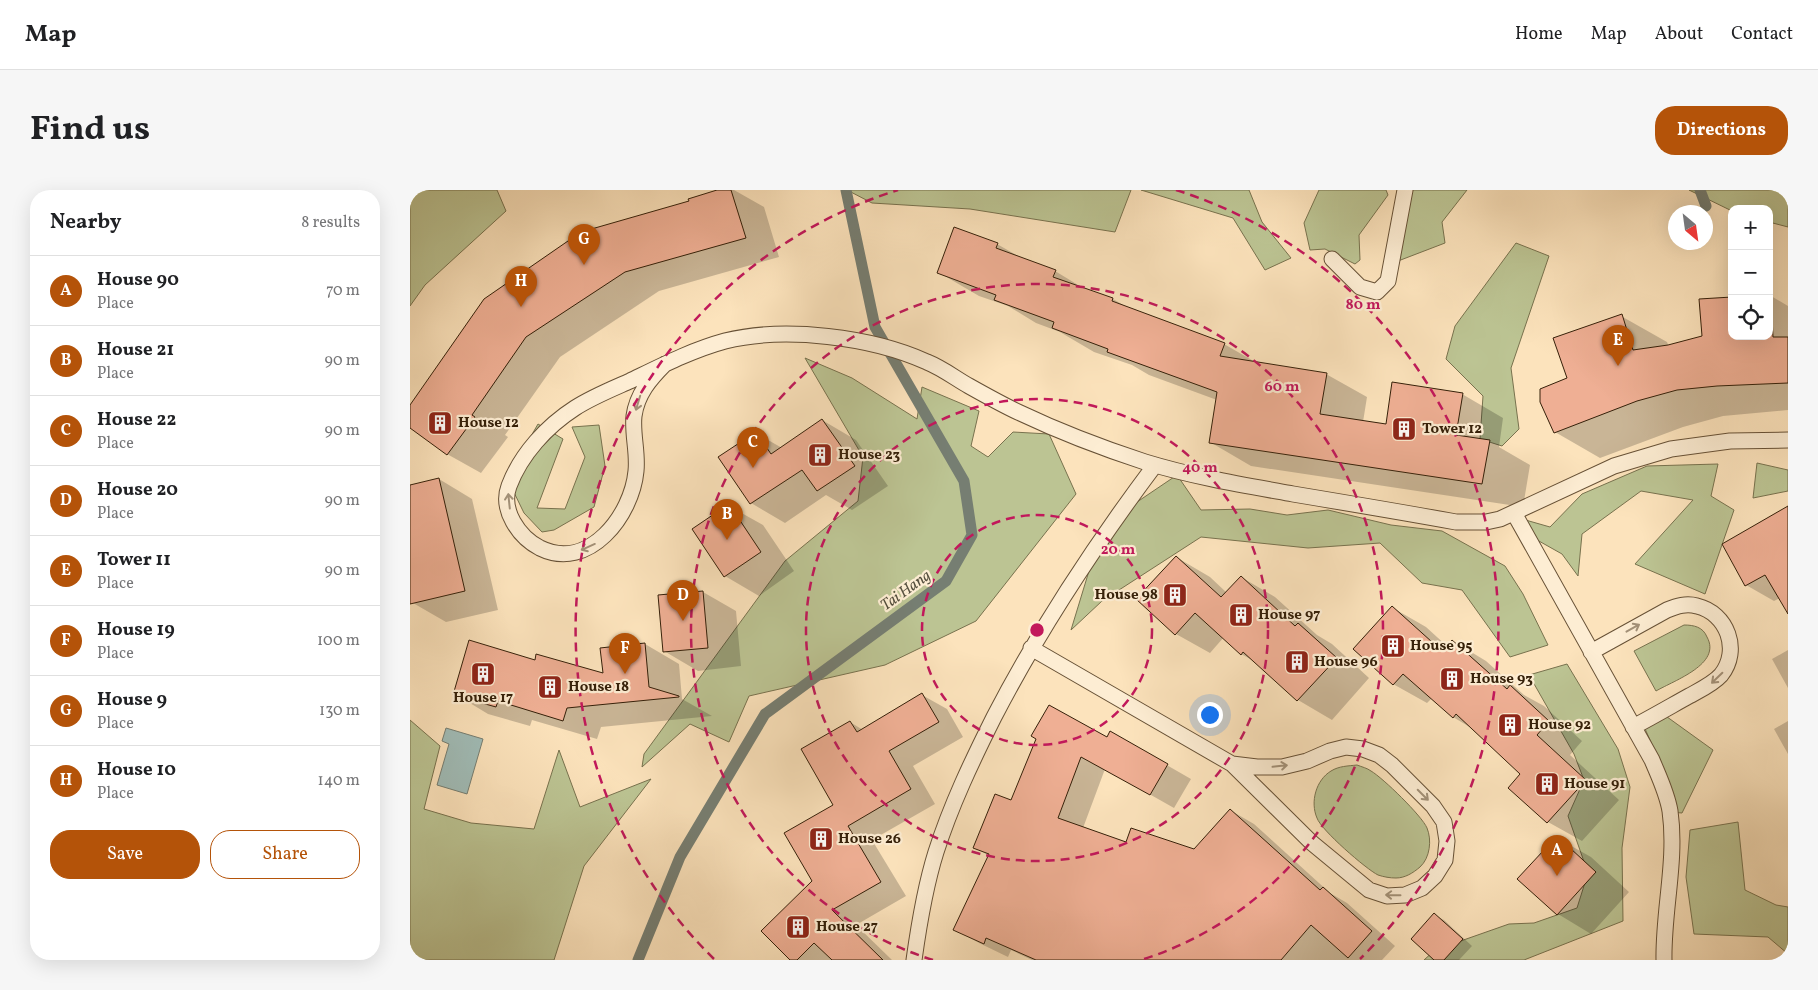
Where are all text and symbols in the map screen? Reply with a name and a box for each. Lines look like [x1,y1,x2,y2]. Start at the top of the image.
text: Map [25,18,76,52]
text: Home [1515,22,1563,47]
text: Map [1591,22,1627,47]
text: About [1655,22,1703,47]
text: Contact [1731,22,1793,47]
text: Find us [30,106,150,154]
button: Directions [1655,106,1788,155]
north arrow [1668,205,1713,250]
map controls [1728,205,1773,340]
button: + [1728,205,1773,250]
text: Nearby [50,208,121,237]
text: 8 results [301,212,360,234]
pin: G [568,224,600,265]
button: − [1728,250,1773,295]
pin: H [505,266,537,307]
text: House 90 [97,267,179,293]
text: A [60,280,72,302]
text: 70 m [326,280,360,302]
text: Place [97,293,134,315]
text: 80 m [1346,295,1381,316]
button: locate [1728,295,1773,340]
pin: E [1602,325,1634,366]
text: House 21 [97,337,174,363]
text: B [61,350,71,372]
text: 90 m [324,350,360,372]
text: Place [97,363,134,385]
text: 60 m [1265,377,1300,398]
one-way arrow [632,395,642,411]
text: House 22 [97,407,176,433]
building icon: House 12 [427,410,453,436]
place label: House 12 [458,413,519,434]
building icon: Tower 12 [1391,416,1417,442]
place label: Tower 12 [1422,419,1482,440]
text: C [61,420,71,442]
text: 90 m [324,420,360,442]
pin: C [737,427,769,468]
text: Place [97,433,134,455]
building icon: House 23 [807,442,833,468]
place label: House 23 [838,445,901,466]
text: 40 m [1182,458,1218,479]
text: House 20 [97,477,178,503]
text: D [60,490,72,512]
text: 90 m [324,490,360,512]
one-way arrow [504,494,513,510]
pin: B [711,499,743,540]
text: Place [97,503,134,525]
text: 20 m [1101,540,1136,561]
one-way arrow [581,543,596,553]
text: Tower 11 [97,547,171,573]
text: E [61,560,71,582]
text: 90 m [324,560,360,582]
water label: Tai Hang [876,565,936,617]
text: Place [97,573,134,595]
pin: D [667,580,699,621]
building icon: House 98 [1162,582,1188,608]
place label: House 98 [1095,585,1158,606]
building icon: House 97 [1228,602,1254,628]
place label: House 97 [1258,605,1320,626]
text: House 19 [97,617,175,643]
centre of rings [1028,621,1046,639]
one-way arrow [1626,623,1641,633]
text: F [61,630,71,652]
text: 100 m [317,630,360,652]
pin: F [609,633,641,674]
building icon: House 95 [1380,633,1406,659]
place label: House 95 [1410,636,1472,657]
text: Place [97,643,134,665]
building icon: House 96 [1284,649,1310,675]
place label: House 96 [1314,652,1378,673]
building icon: House 17 [470,661,496,687]
building icon: House 93 [1439,666,1465,692]
place label: House 93 [1470,669,1533,690]
one-way arrow [1710,672,1723,684]
building icon: House 18 [537,674,563,700]
place label: House 18 [568,677,629,698]
text: House 9 [97,687,167,713]
place label: House 17 [453,688,513,709]
text: G [60,700,72,722]
text: 130 m [319,700,360,722]
your location [1197,702,1223,728]
building icon: House 92 [1497,712,1523,738]
text: Place [97,713,134,735]
place label: House 92 [1528,715,1591,736]
text: House 10 [97,757,176,783]
one-way arrow [1272,761,1288,771]
text: H [60,770,72,792]
text: 140 m [318,770,360,792]
building icon: House 91 [1534,771,1560,797]
place label: House 91 [1564,774,1625,795]
text: Place [97,783,134,805]
one-way arrow [1416,789,1428,801]
building icon: House 26 [808,826,834,852]
place label: House 26 [838,829,901,850]
button: Save [50,830,200,879]
button: Share [210,830,360,879]
pin: A [1541,835,1573,876]
one-way arrow [1385,890,1401,900]
building icon: House 27 [785,914,811,940]
place label: House 27 [816,917,878,938]

